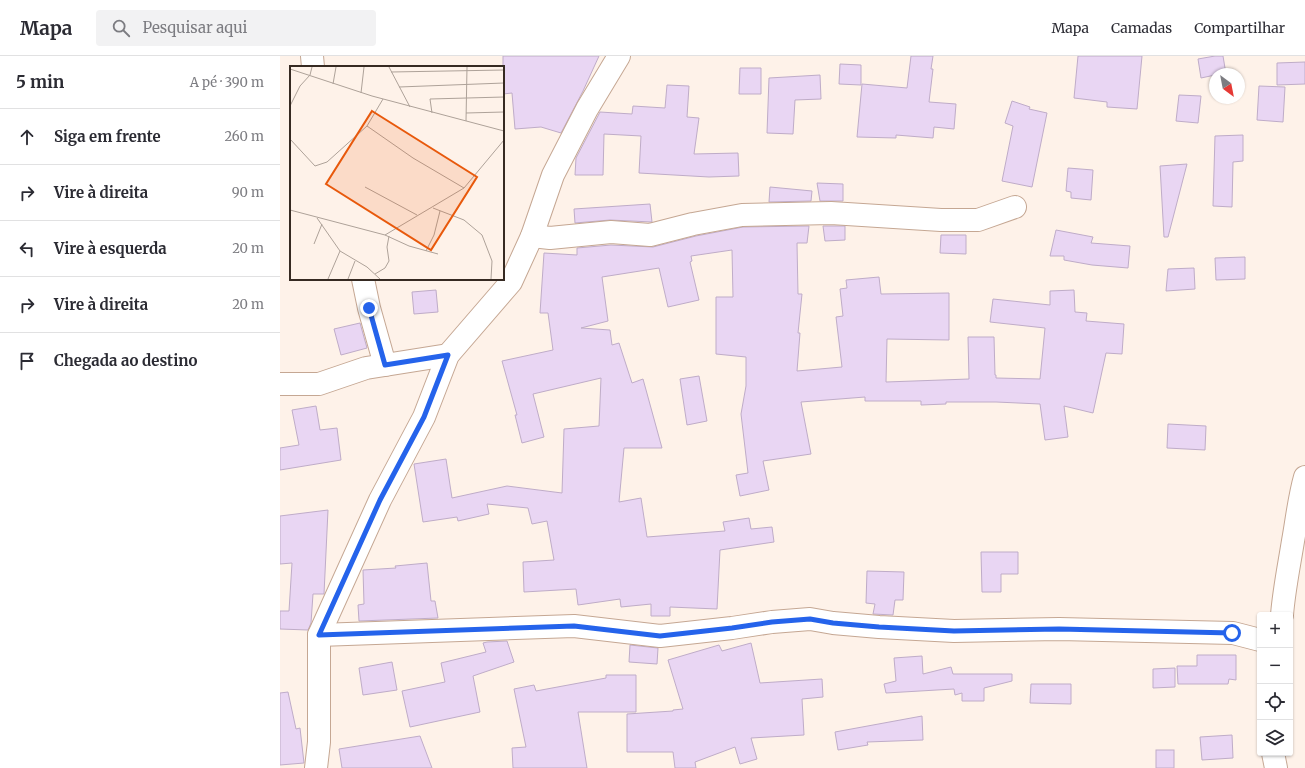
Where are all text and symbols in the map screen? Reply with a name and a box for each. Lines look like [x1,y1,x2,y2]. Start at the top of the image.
search box [96,10,376,46]
text: Mapa [20,16,72,40]
icon: search [110,17,132,39]
text: Pesquisar aqui [142,18,247,37]
text: Mapa [1051,19,1089,37]
text: Camadas [1111,19,1172,37]
text: Compartilhar [1194,19,1285,37]
inset map [290,66,504,280]
north arrow [1209,68,1245,104]
text: 5 min [16,71,64,93]
text: A pé · 390 m [190,74,264,91]
icon: ahead [16,126,38,148]
text: Siga em frente [54,127,161,146]
text: 260 m [224,128,264,145]
icon: right [16,182,38,204]
text: Vire à direita [54,183,148,202]
text: 90 m [232,184,264,201]
icon: left [16,238,38,260]
text: Vire à esquerda [54,239,167,258]
text: 20 m [232,240,264,257]
icon: right [16,294,38,316]
text: Vire à direita [54,295,148,314]
text: 20 m [232,296,264,313]
route end [360,299,378,317]
icon: arrive [16,350,38,372]
text: Chegada ao destino [54,351,197,370]
map controls [1257,612,1293,756]
button: + [1257,612,1293,648]
route start [1223,624,1241,642]
button: − [1257,648,1293,684]
button: locate [1257,684,1293,720]
button: layers [1257,720,1293,756]

